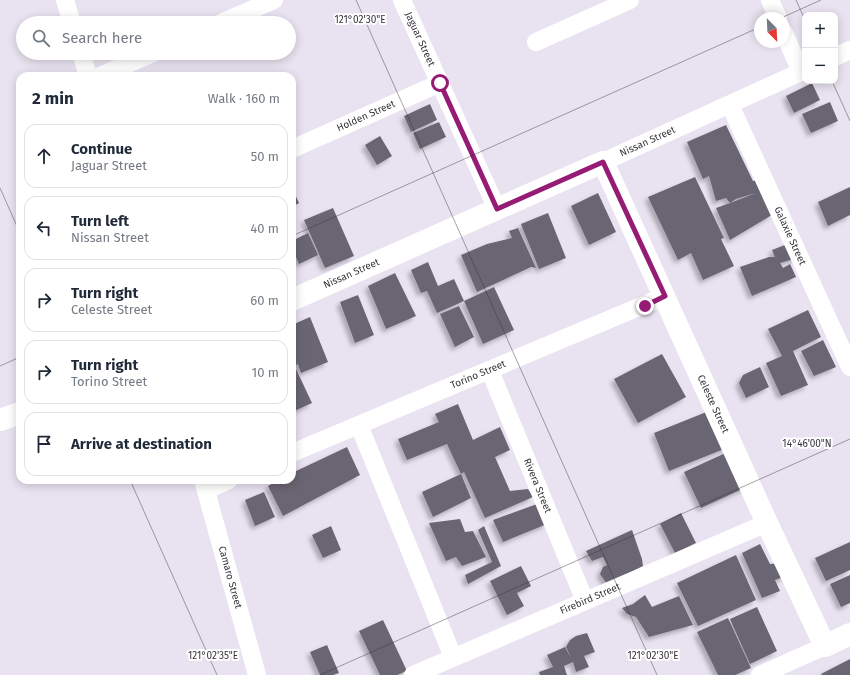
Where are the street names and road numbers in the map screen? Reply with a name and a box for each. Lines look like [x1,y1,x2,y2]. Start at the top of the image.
street label: Jaguar Street [402,10,438,69]
street label: Holden Street [335,98,397,134]
street label: Nissan Street [618,124,678,160]
street label: Galaxie Street [771,205,809,267]
street label: Nissan Street [322,256,382,291]
street label: Torino Street [449,358,508,392]
street label: Celeste Street [695,373,731,435]
street label: Rivera Street [521,456,554,515]
street label: Camaro Street [216,545,244,610]
street label: Firebird Street [558,580,623,617]

